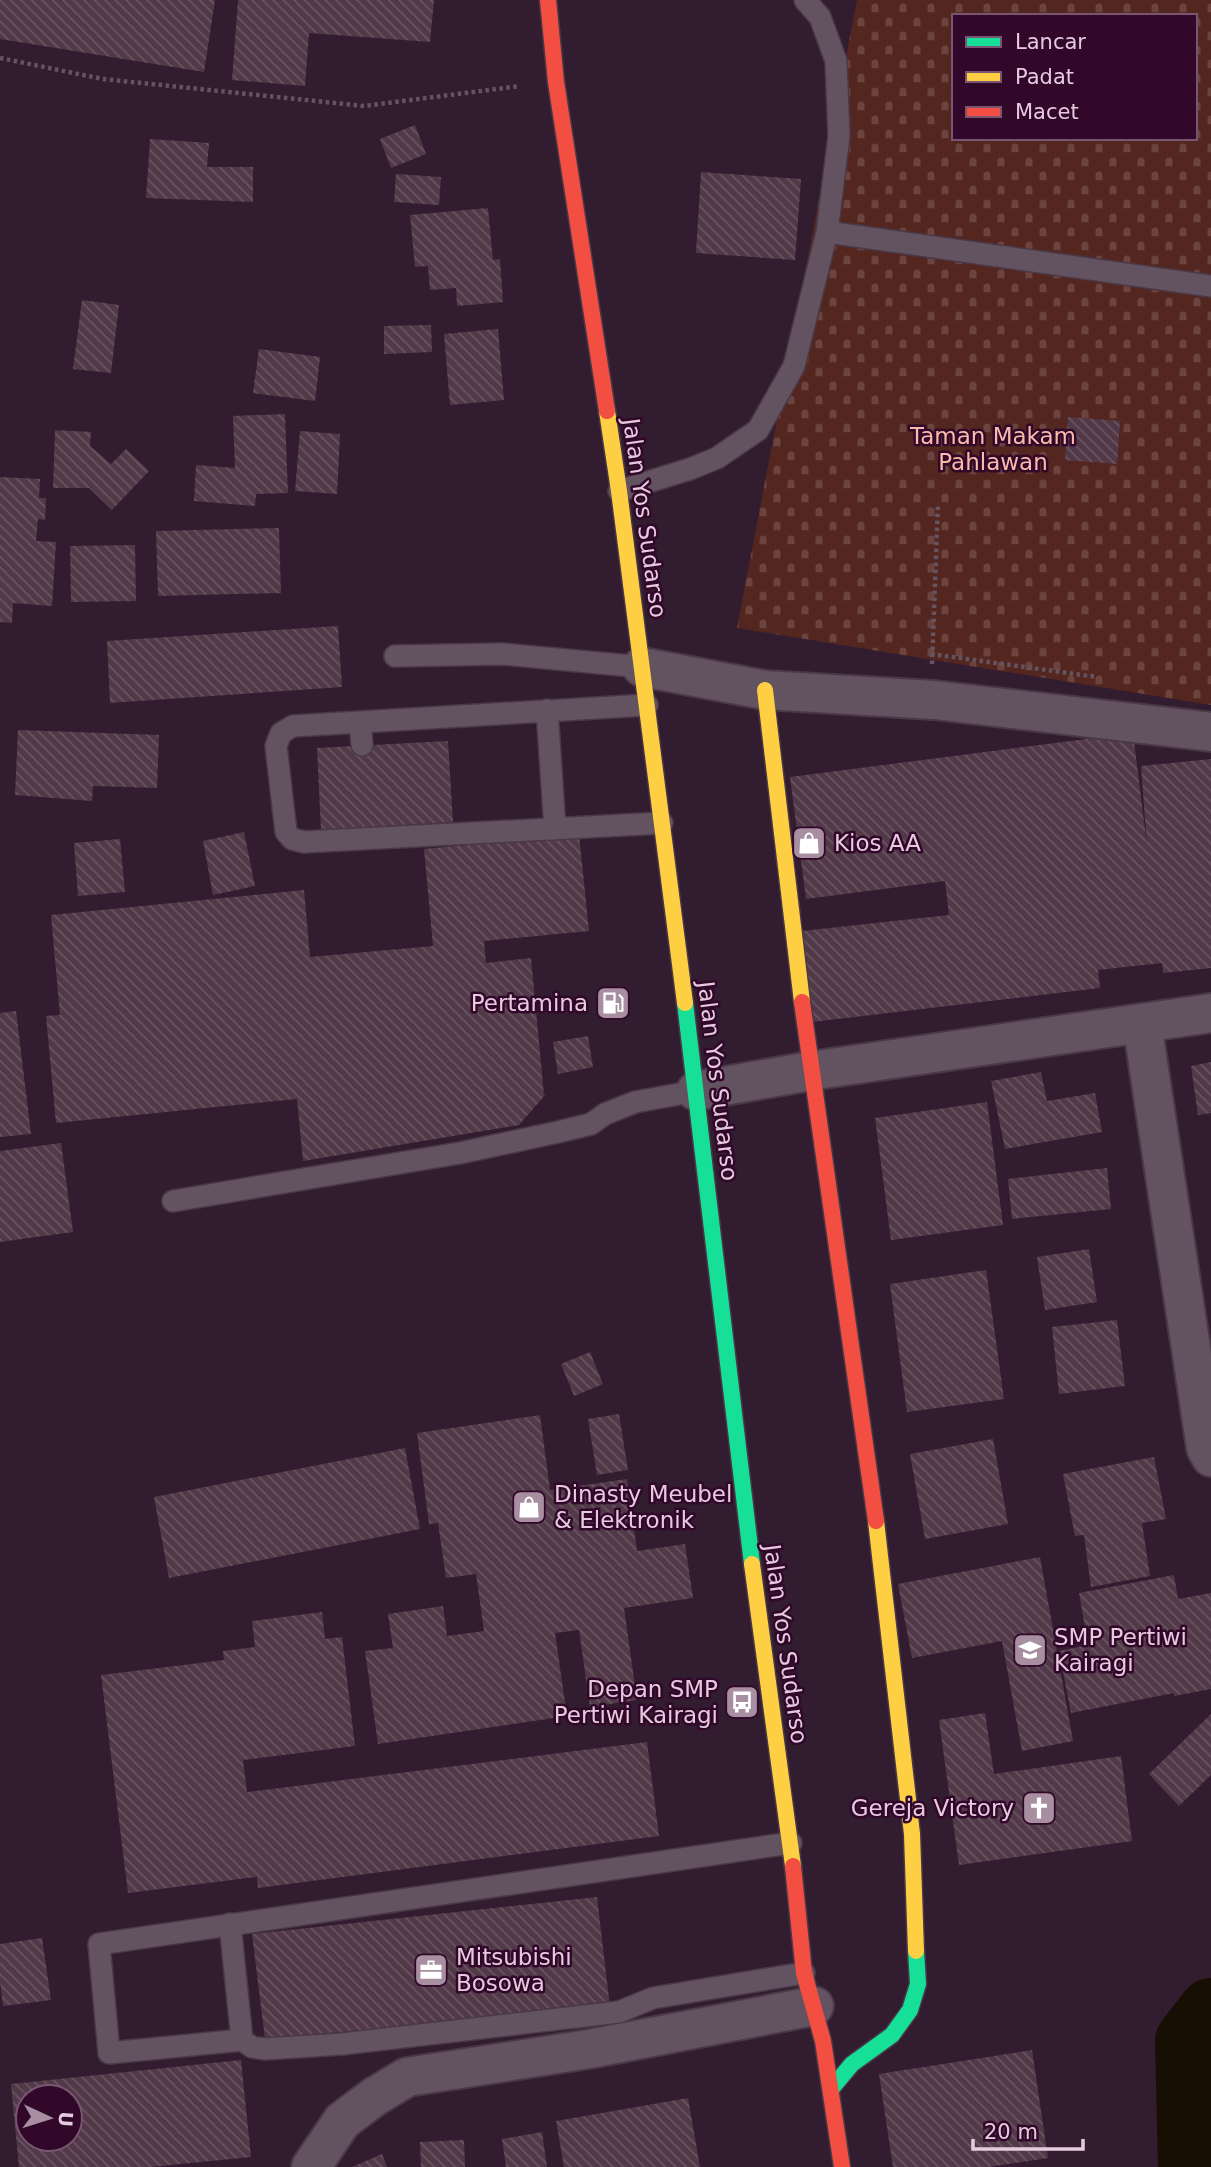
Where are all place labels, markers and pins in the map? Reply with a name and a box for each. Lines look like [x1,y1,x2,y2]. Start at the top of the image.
shop icon: Kios AA [790,824,828,862]
place label: Kios AA [834,830,921,856]
fuel station icon: Pertamina [594,984,632,1022]
place label: Pertamina [471,990,588,1016]
place label: Dinasty Meubel & Elektronik [554,1481,732,1533]
shop icon: Dinasty Meubel & Elektronik [510,1488,548,1526]
place label: SMP Pertiwi Kairagi [1054,1624,1187,1676]
school or university icon: SMP Pertiwi Kairagi [1011,1631,1049,1669]
place label: Depan SMP Pertiwi Kairagi [554,1676,718,1728]
bus stop icon: Depan SMP Pertiwi Kairagi [723,1683,761,1721]
church icon: Gereja Victory [1020,1789,1058,1827]
place label: Gereja Victory [851,1795,1014,1821]
place label: Mitsubishi Bosowa [456,1944,572,1996]
office icon: Mitsubishi Bosowa [412,1951,450,1989]

